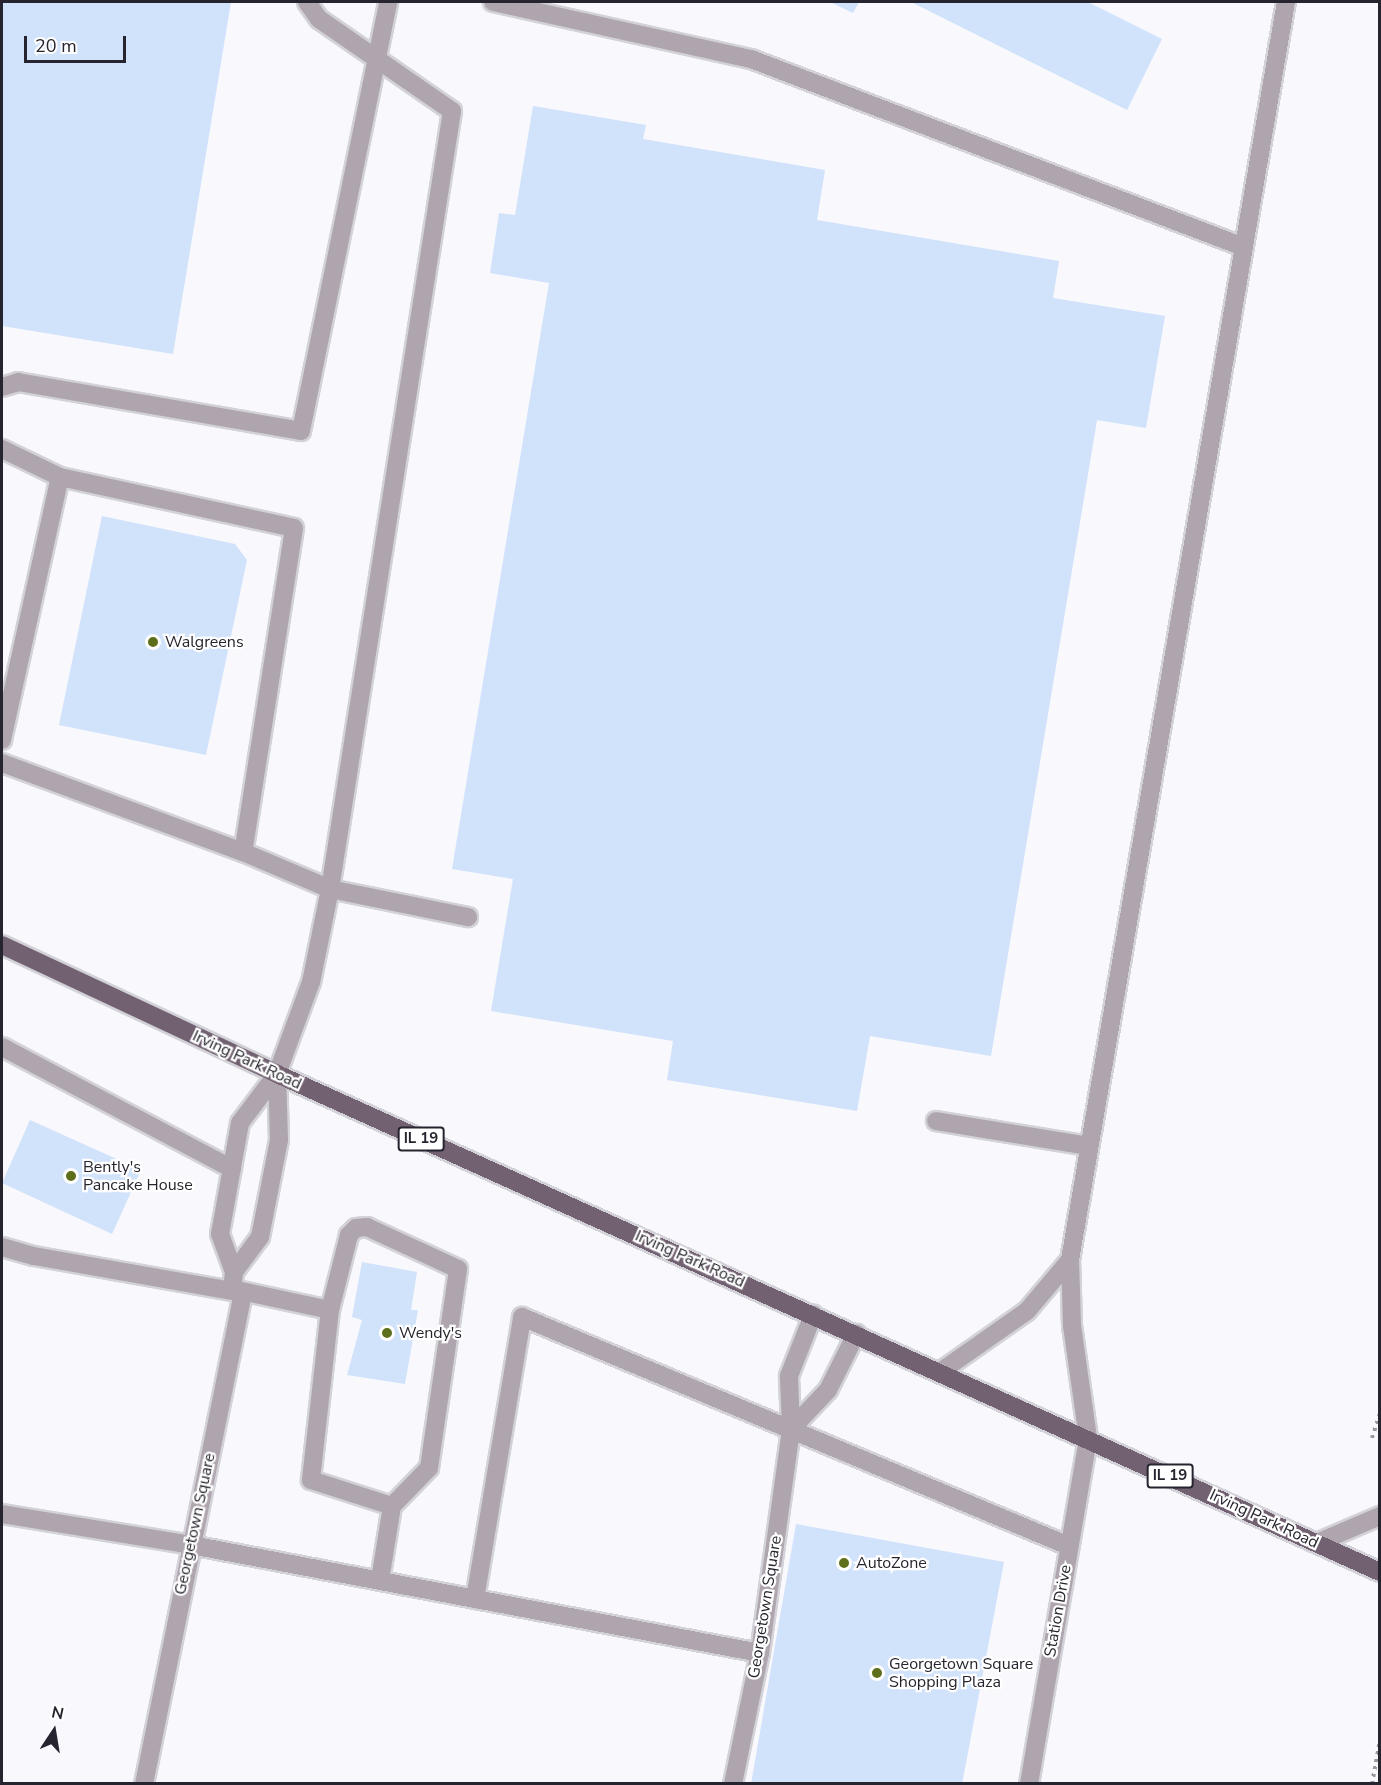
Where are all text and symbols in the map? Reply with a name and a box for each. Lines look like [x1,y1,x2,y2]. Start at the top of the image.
scale bar [27,24,129,62]
text: 20 m [35,34,77,58]
place label: Walgreens [165,632,244,652]
marker: Walgreens [146,635,160,649]
street label: Irving Park Road [189,1026,305,1094]
road number: IL 19 [397,1127,445,1151]
place label: Bently's Pancake House [83,1157,193,1195]
marker: Bently's Pancake House [64,1169,78,1183]
street label: Irving Park Road [632,1226,748,1292]
place label: Wendy's [399,1323,462,1343]
marker: Wendy's [380,1326,394,1340]
street label: Georgetown Square [171,1451,219,1597]
road number: IL 19 [1146,1464,1194,1488]
street label: Irving Park Road [1206,1485,1322,1553]
street label: Georgetown Square [744,1534,786,1680]
place label: AutoZone [856,1553,927,1573]
marker: AutoZone [837,1556,851,1570]
street label: Station Drive [1040,1563,1076,1659]
place label: Georgetown Square Shopping Plaza [889,1654,1033,1692]
marker: Georgetown Square Shopping Plaza [870,1666,884,1680]
north arrow [24,1701,84,1761]
text: N [50,1701,66,1725]

